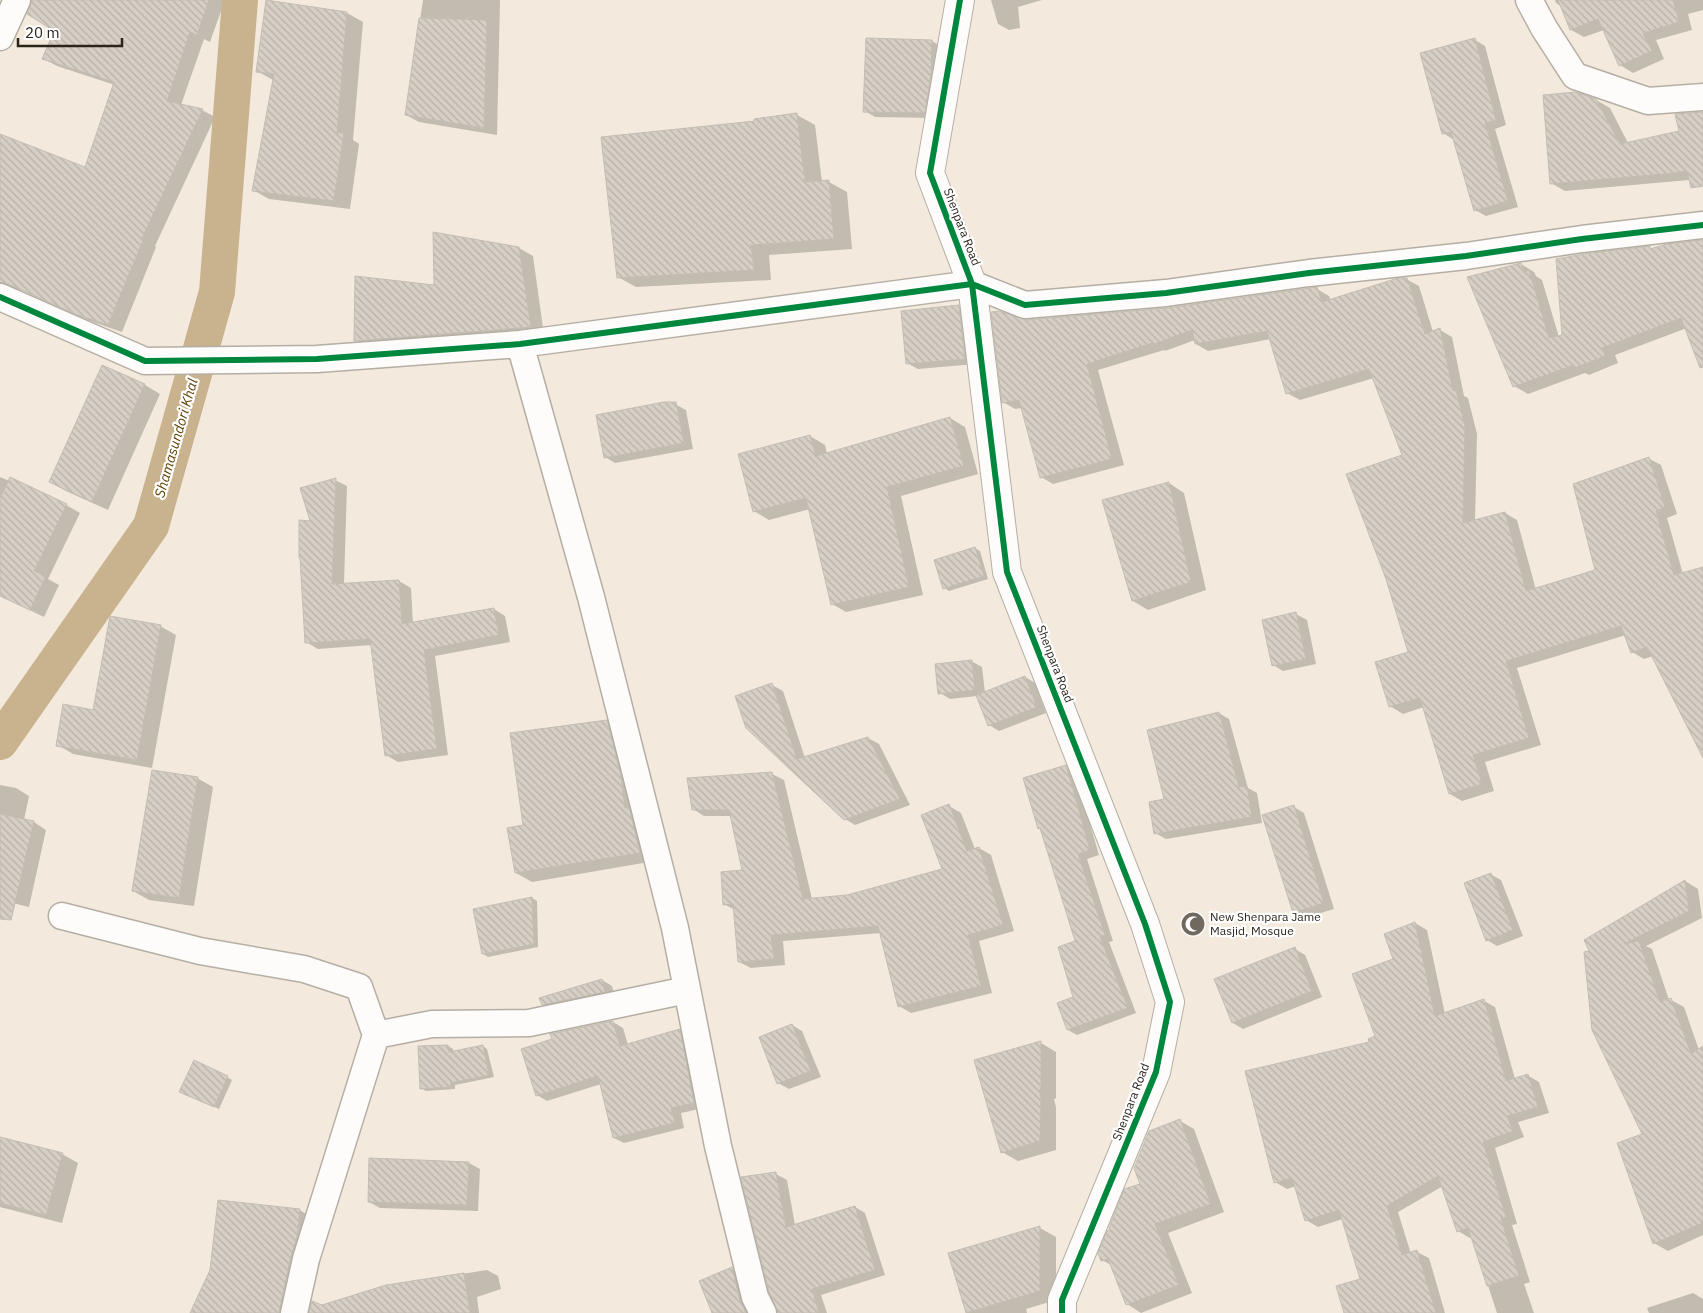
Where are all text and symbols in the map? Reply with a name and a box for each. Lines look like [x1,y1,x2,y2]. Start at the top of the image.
scale bar [18,15,121,47]
text: 20 m [25,23,60,42]
street label: Shenpara Road [941,186,984,268]
water label: Shamasundori Khal [150,376,202,500]
street label: Shenpara Road [1034,623,1077,705]
place label: New Shenpara Jame Masjid, Mosque [1210,909,1321,938]
mosque icon: New Shenpara Jame Masjid, Mosque [1180,911,1206,937]
street label: Shenpara Road [1109,1061,1152,1143]

